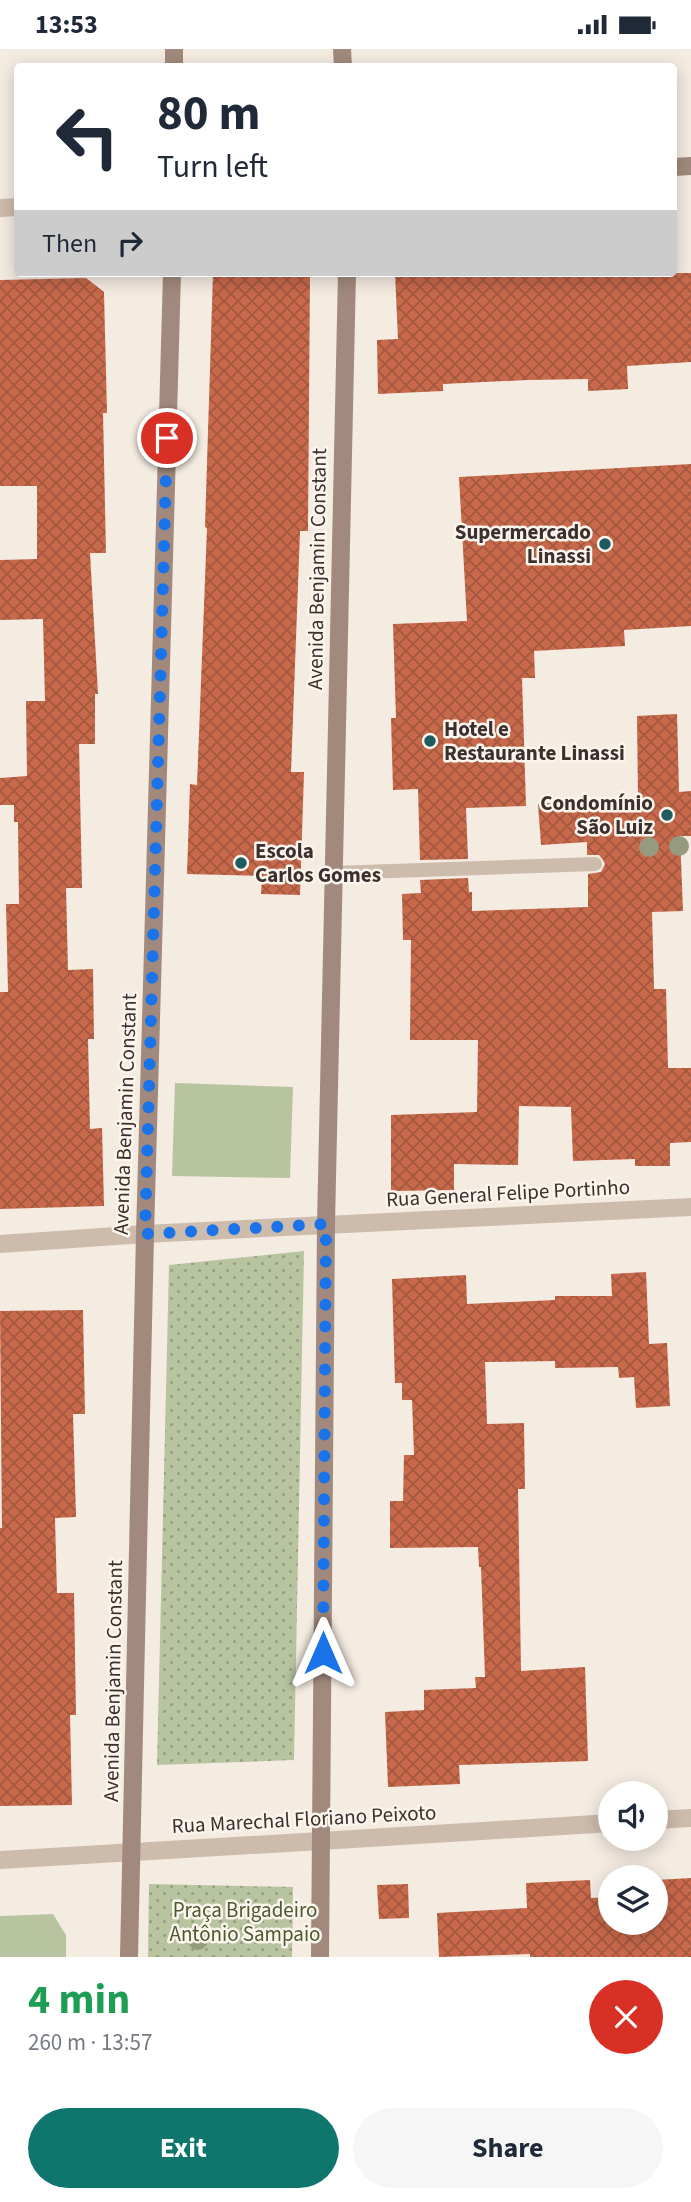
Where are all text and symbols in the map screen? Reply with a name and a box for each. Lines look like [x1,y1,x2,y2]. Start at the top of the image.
text: 13:53 [35,6,98,43]
text: 80 m [157,79,261,149]
icon: left [42,91,133,182]
text: Turn left [157,144,268,190]
icon: right [111,224,149,262]
text: Then [42,225,97,262]
pin [137,408,197,468]
icon: arrive [148,419,186,457]
street label: Avenida Benjamin Constant [300,448,334,690]
place label: Supermercado Linassi [455,517,591,571]
marker: Supermercado Linassi [597,536,613,552]
place label: Hotel e Restaurante Linassi [444,714,625,768]
marker: Hotel e Restaurante Linassi [422,733,438,749]
place label: Condomínio São Luiz [540,788,653,842]
marker: Condomínio São Luiz [659,807,675,823]
place label: Escola Carlos Gomes [255,836,381,890]
marker: Escola Carlos Gomes [233,855,249,871]
street label: Avenida Benjamin Constant [106,993,144,1235]
street label: Rua General Felipe Portinho [385,1172,631,1214]
street label: Avenida Benjamin Constant [96,1560,130,1802]
position arrow [286,1616,360,1690]
map controls [598,1781,668,1935]
button: sound [598,1781,668,1851]
street label: Rua Marechal Floriano Peixoto [171,1797,437,1841]
button: layers [598,1865,668,1935]
park label: Praça Brigadeiro Antônio Sampaio [169,1895,321,1949]
text: 4 min [28,1970,130,2030]
button: close [589,1980,663,2054]
text: 260 m · 13:57 [28,2026,152,2059]
button: Exit [28,2108,339,2188]
button: Share [353,2108,663,2188]

